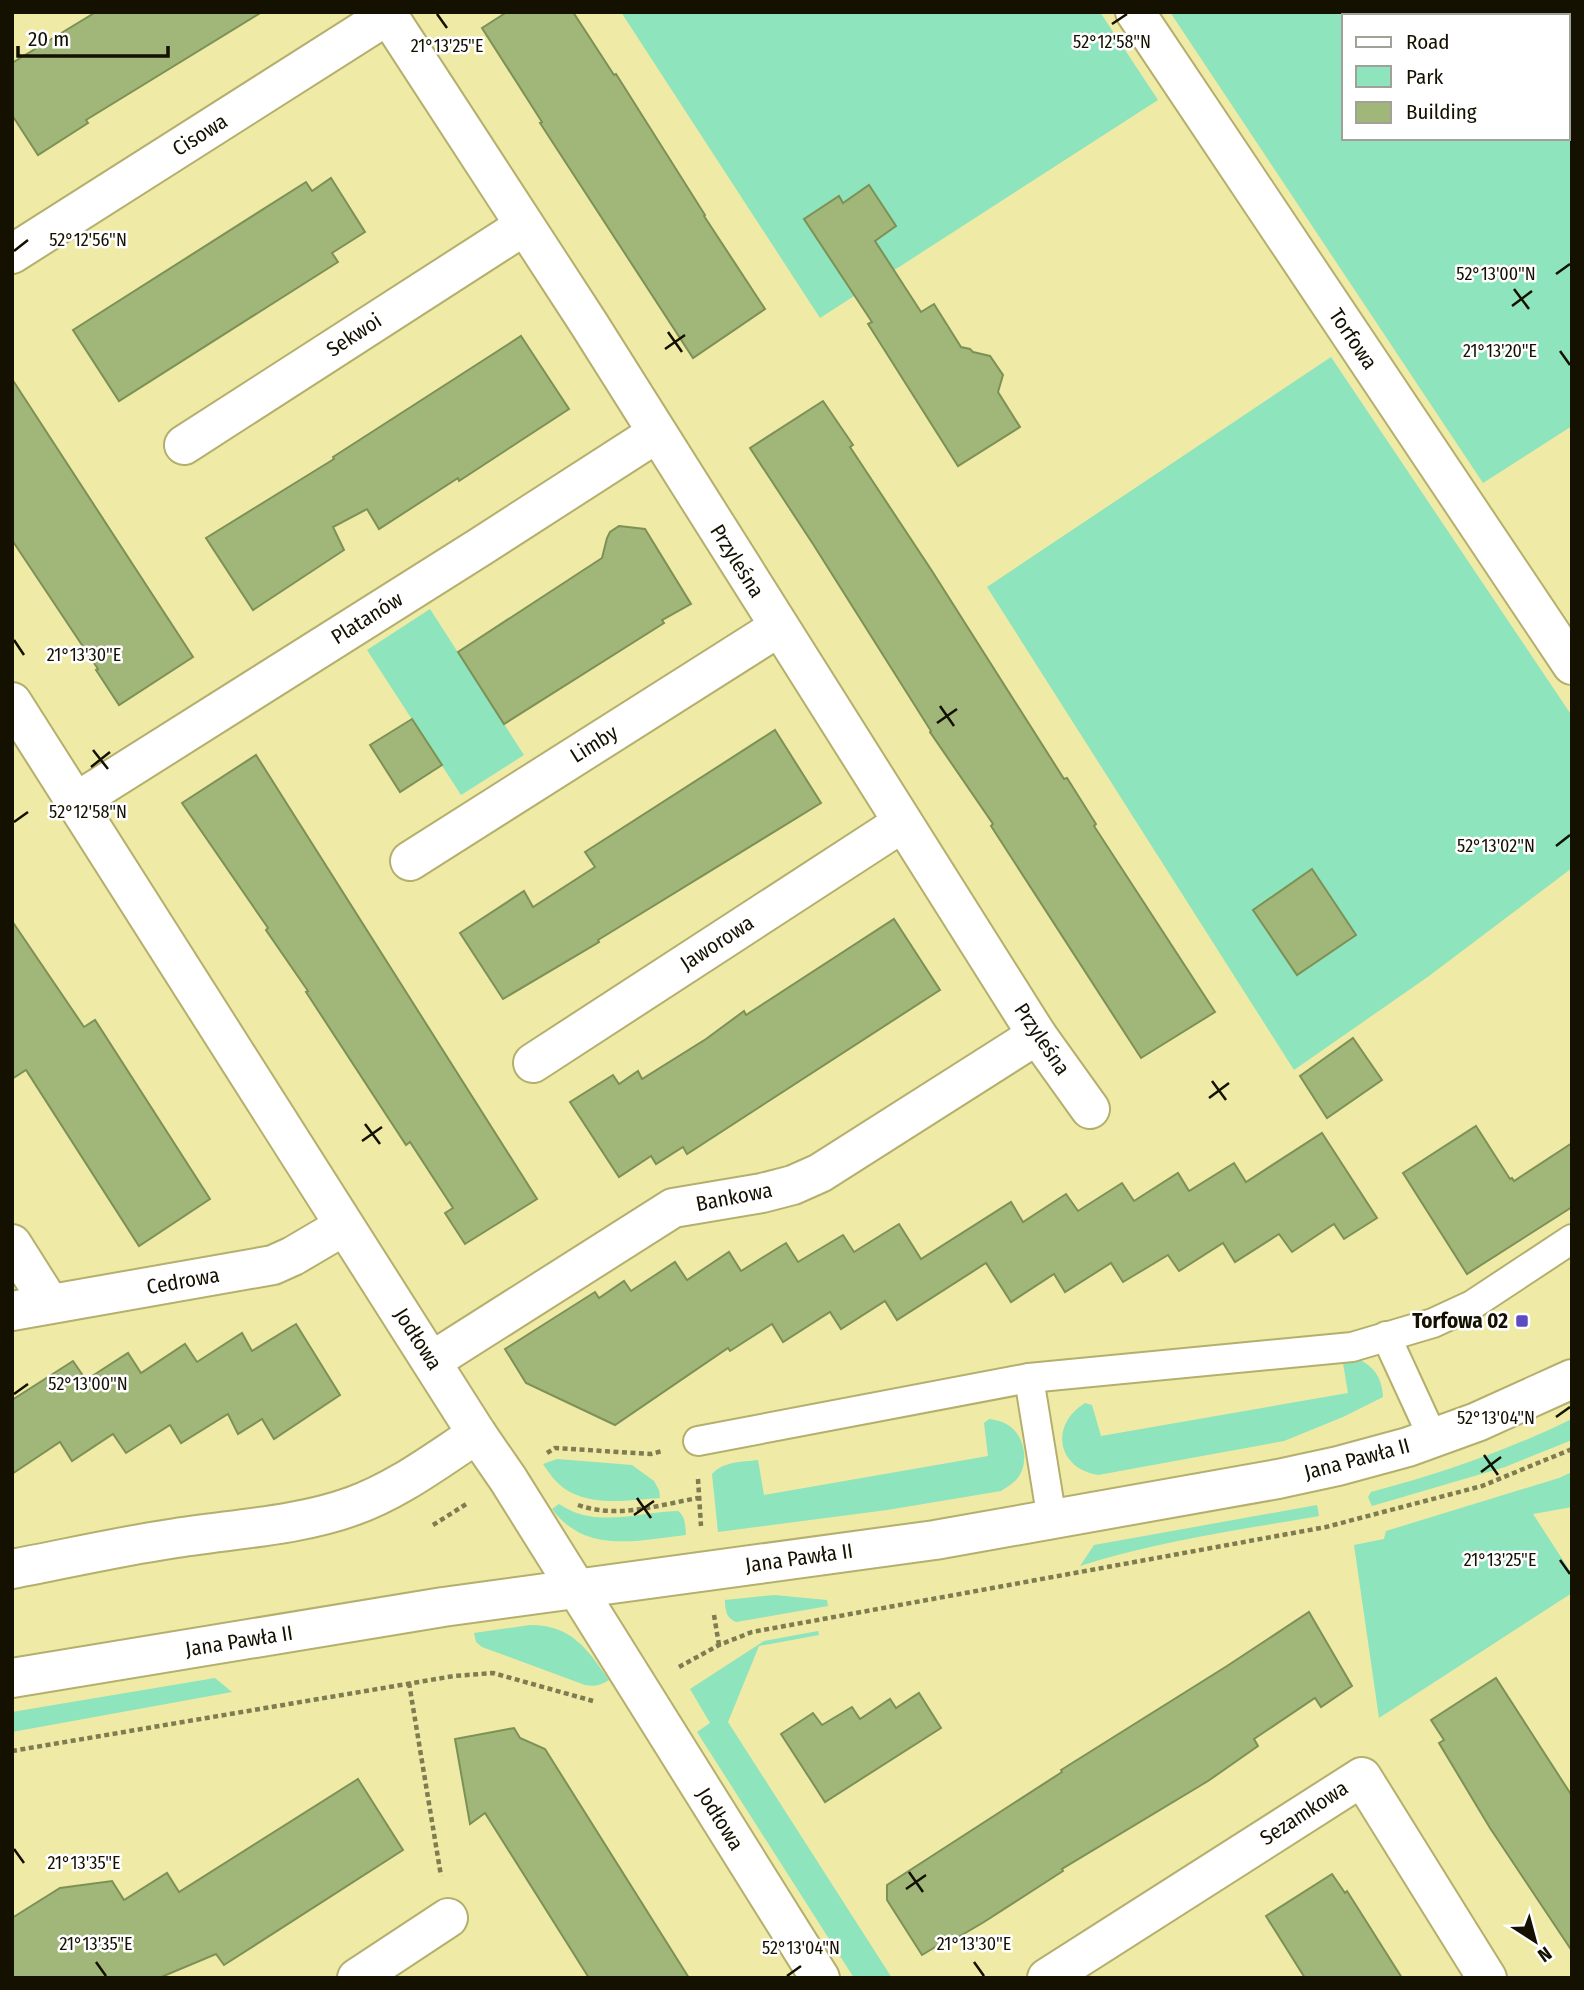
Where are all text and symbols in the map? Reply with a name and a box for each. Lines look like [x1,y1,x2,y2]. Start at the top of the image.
scale bar [18,14,168,58]
legend [1342,14,1570,140]
text: 20 m [28,26,69,52]
text: Road [1406,29,1450,55]
text: 52°12'58"N [1073,31,1151,53]
text: 21°13'25"E [411,35,483,57]
text: Park [1406,64,1444,90]
text: Building [1406,99,1477,125]
street label: Cisowa [168,108,232,162]
text: 52°12'56"N [49,229,127,251]
text: 52°13'00"N [1456,263,1536,285]
street label: Torfowa [1323,304,1383,374]
street label: Sekwoi [321,308,387,362]
text: 21°13'20"E [1463,340,1537,362]
street label: Przyleśna [704,520,770,602]
street label: Platanów [326,586,408,650]
text: 21°13'30"E [47,644,121,666]
street label: Limby [565,719,623,769]
text: 52°12'58"N [49,801,127,823]
text: 52°13'02"N [1457,835,1535,857]
street label: Jaworowa [675,910,759,976]
street label: Przyleśna [1008,998,1076,1080]
street label: Bankowa [694,1177,774,1217]
street label: Cedrowa [145,1262,221,1300]
street label: Jodłowa [388,1303,448,1375]
place label: Torfowa 02 [1412,1308,1508,1334]
marker: Torfowa 02 [1514,1313,1530,1329]
text: 52°13'00"N [48,1373,128,1395]
text: 52°13'04"N [1457,1407,1535,1429]
street label: Jana Pawła II [1301,1432,1413,1486]
street label: Jana Pawła II [744,1538,854,1578]
text: 21°13'25"E [1464,1549,1536,1571]
street label: Jana Pawła II [183,1620,295,1662]
street label: Sezamkowa [1255,1775,1353,1851]
street label: Jodłowa [691,1783,749,1855]
text: 21°13'35"E [48,1852,120,1874]
north arrow [1500,1906,1570,1976]
text: 21°13'35"E [60,1933,132,1955]
text: 21°13'30"E [937,1933,1011,1955]
text: 52°13'04"N [762,1937,840,1959]
text: N [1533,1942,1556,1967]

